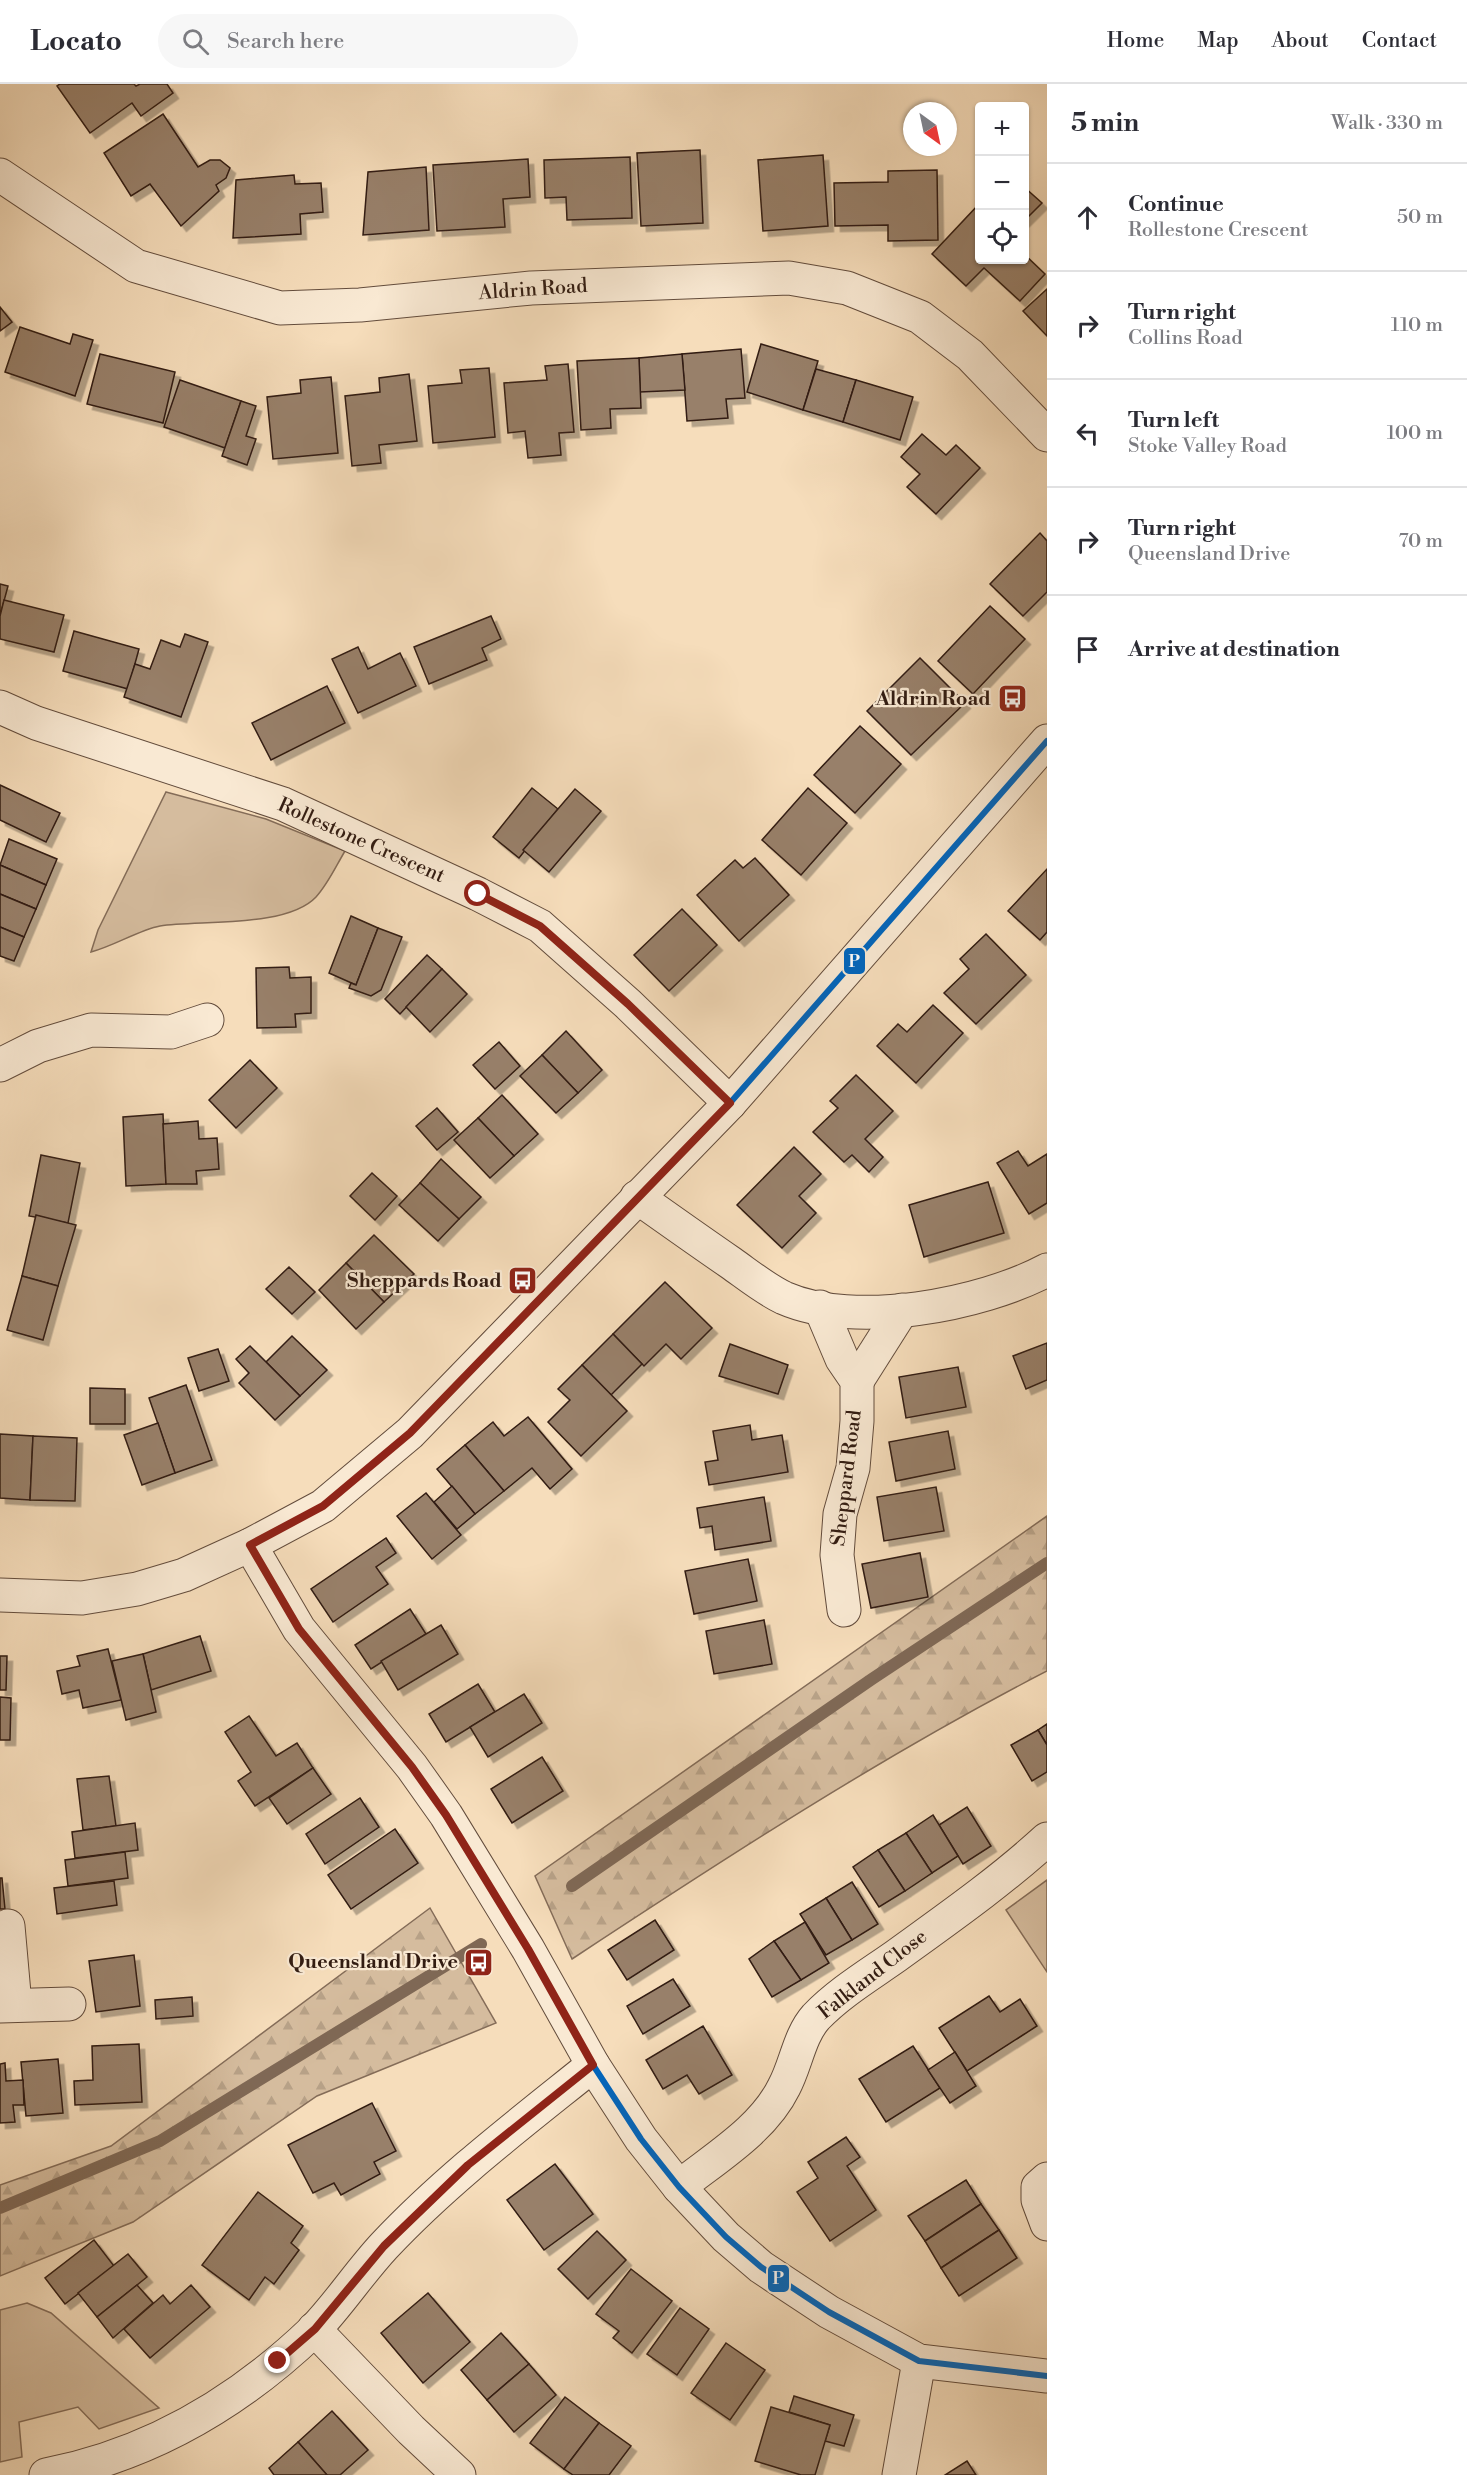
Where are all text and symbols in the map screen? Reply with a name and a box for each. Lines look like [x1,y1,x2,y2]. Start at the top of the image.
search box [158,14,578,68]
text: Locato [30,24,122,59]
icon: search [179,25,212,58]
text: Search here [227,28,344,55]
text: Home [1107,28,1164,54]
text: Map [1197,28,1239,54]
text: About [1272,28,1329,54]
text: Contact [1362,28,1437,54]
north arrow [903,102,957,156]
map controls [975,102,1029,264]
button: + [975,102,1029,156]
text: 5 min [1071,107,1139,139]
text: Walk · 330 m [1331,111,1443,136]
button: − [975,156,1029,210]
text: Continue [1128,191,1224,218]
icon: ahead [1071,201,1104,234]
text: 50 m [1397,205,1443,230]
button: locate [975,210,1029,264]
text: Rollestone Crescent [1128,218,1308,243]
street label: Aldrin Road [477,274,589,306]
text: Turn right [1128,299,1236,326]
icon: right [1071,309,1104,342]
text: 110 m [1391,313,1443,338]
text: Collins Road [1128,326,1243,351]
text: Turn left [1128,407,1219,434]
icon: left [1071,417,1104,450]
text: 100 m [1387,421,1443,446]
text: Stoke Valley Road [1128,434,1287,459]
text: Turn right [1128,515,1236,542]
icon: right [1071,525,1104,558]
text: 70 m [1399,529,1443,554]
text: Queensland Drive [1128,542,1290,567]
icon: arrive [1071,633,1104,666]
text: Arrive at destination [1128,636,1340,663]
bus stop icon: Aldrin Road [996,683,1028,715]
place label: Aldrin Road [874,687,991,712]
street label: Rollestone Crescent [274,793,448,889]
route start [464,880,490,906]
line badge: P [843,947,866,975]
text: P [848,952,860,972]
bus stop icon: Sheppards Road [507,1265,539,1297]
place label: Sheppards Road [347,1269,502,1294]
street label: Sheppard Road [826,1408,868,1548]
street label: Falkland Close [813,1925,933,2025]
bus stop icon: Queensland Drive [463,1946,495,1978]
place label: Queensland Drive [288,1950,458,1975]
line badge: P [767,2264,790,2293]
text: P [772,2269,784,2289]
route end [264,2347,290,2373]

